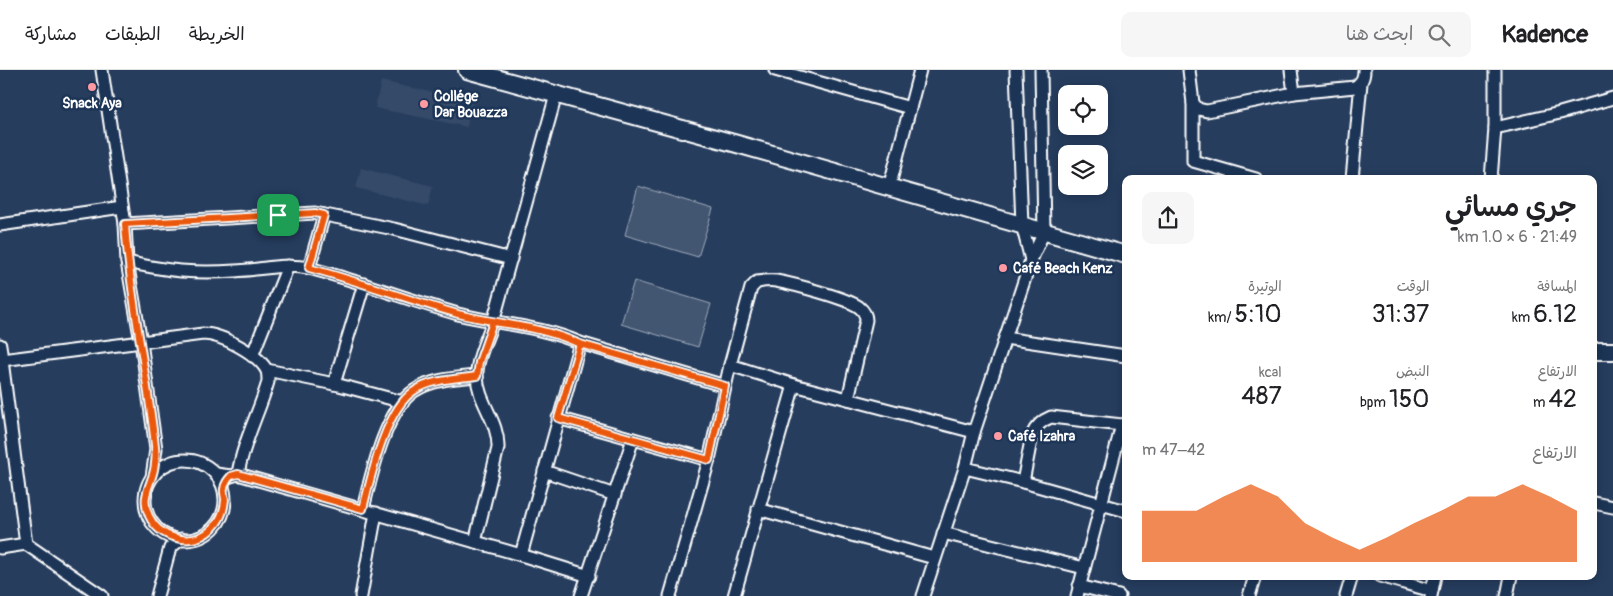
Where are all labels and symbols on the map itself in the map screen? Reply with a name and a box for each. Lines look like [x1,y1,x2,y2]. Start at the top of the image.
marker: Snack Aya [86,81,98,93]
place label: Collége Dar Bouazza [434,88,508,121]
place label: Snack Aya [62,95,122,112]
marker: Collége Dar Bouazza [418,98,430,110]
pin [257,194,299,236]
place label: Café Beach Kenz [1013,260,1113,277]
marker: Café Beach Kenz [997,262,1009,274]
place label: Café Izahra [1008,428,1076,445]
marker: Café Izahra [992,430,1004,442]

